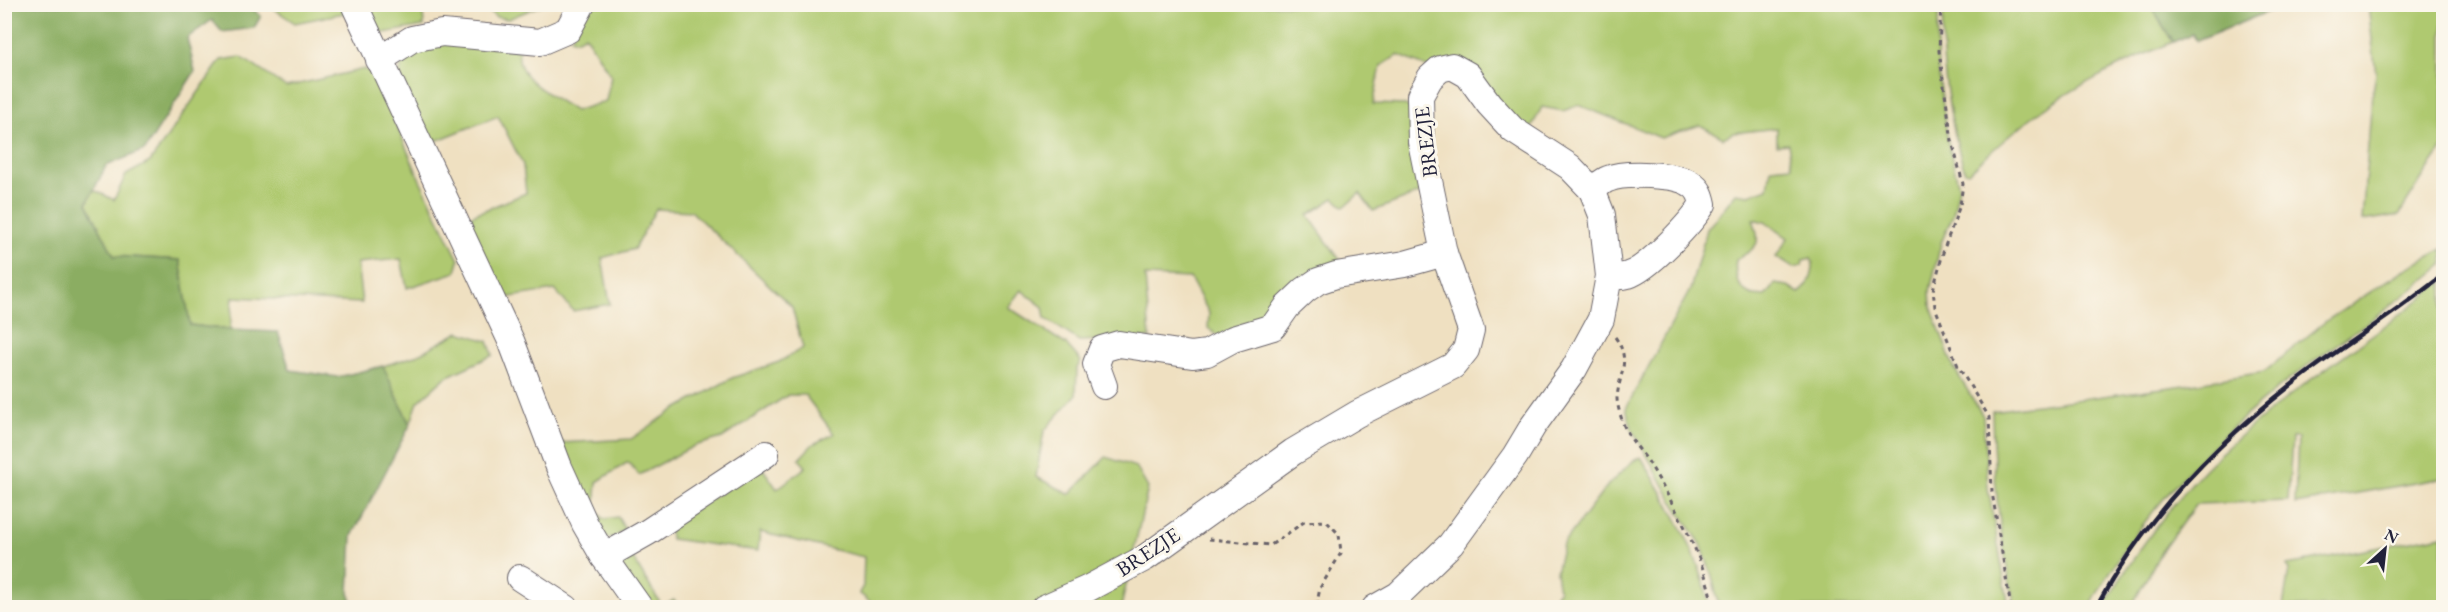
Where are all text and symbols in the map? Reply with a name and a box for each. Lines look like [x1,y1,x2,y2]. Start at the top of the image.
street label: BREZJE [1408,105,1443,179]
north arrow [2355,519,2415,579]
street label: BREZJE [1111,521,1185,582]
text: N [2381,524,2402,548]

